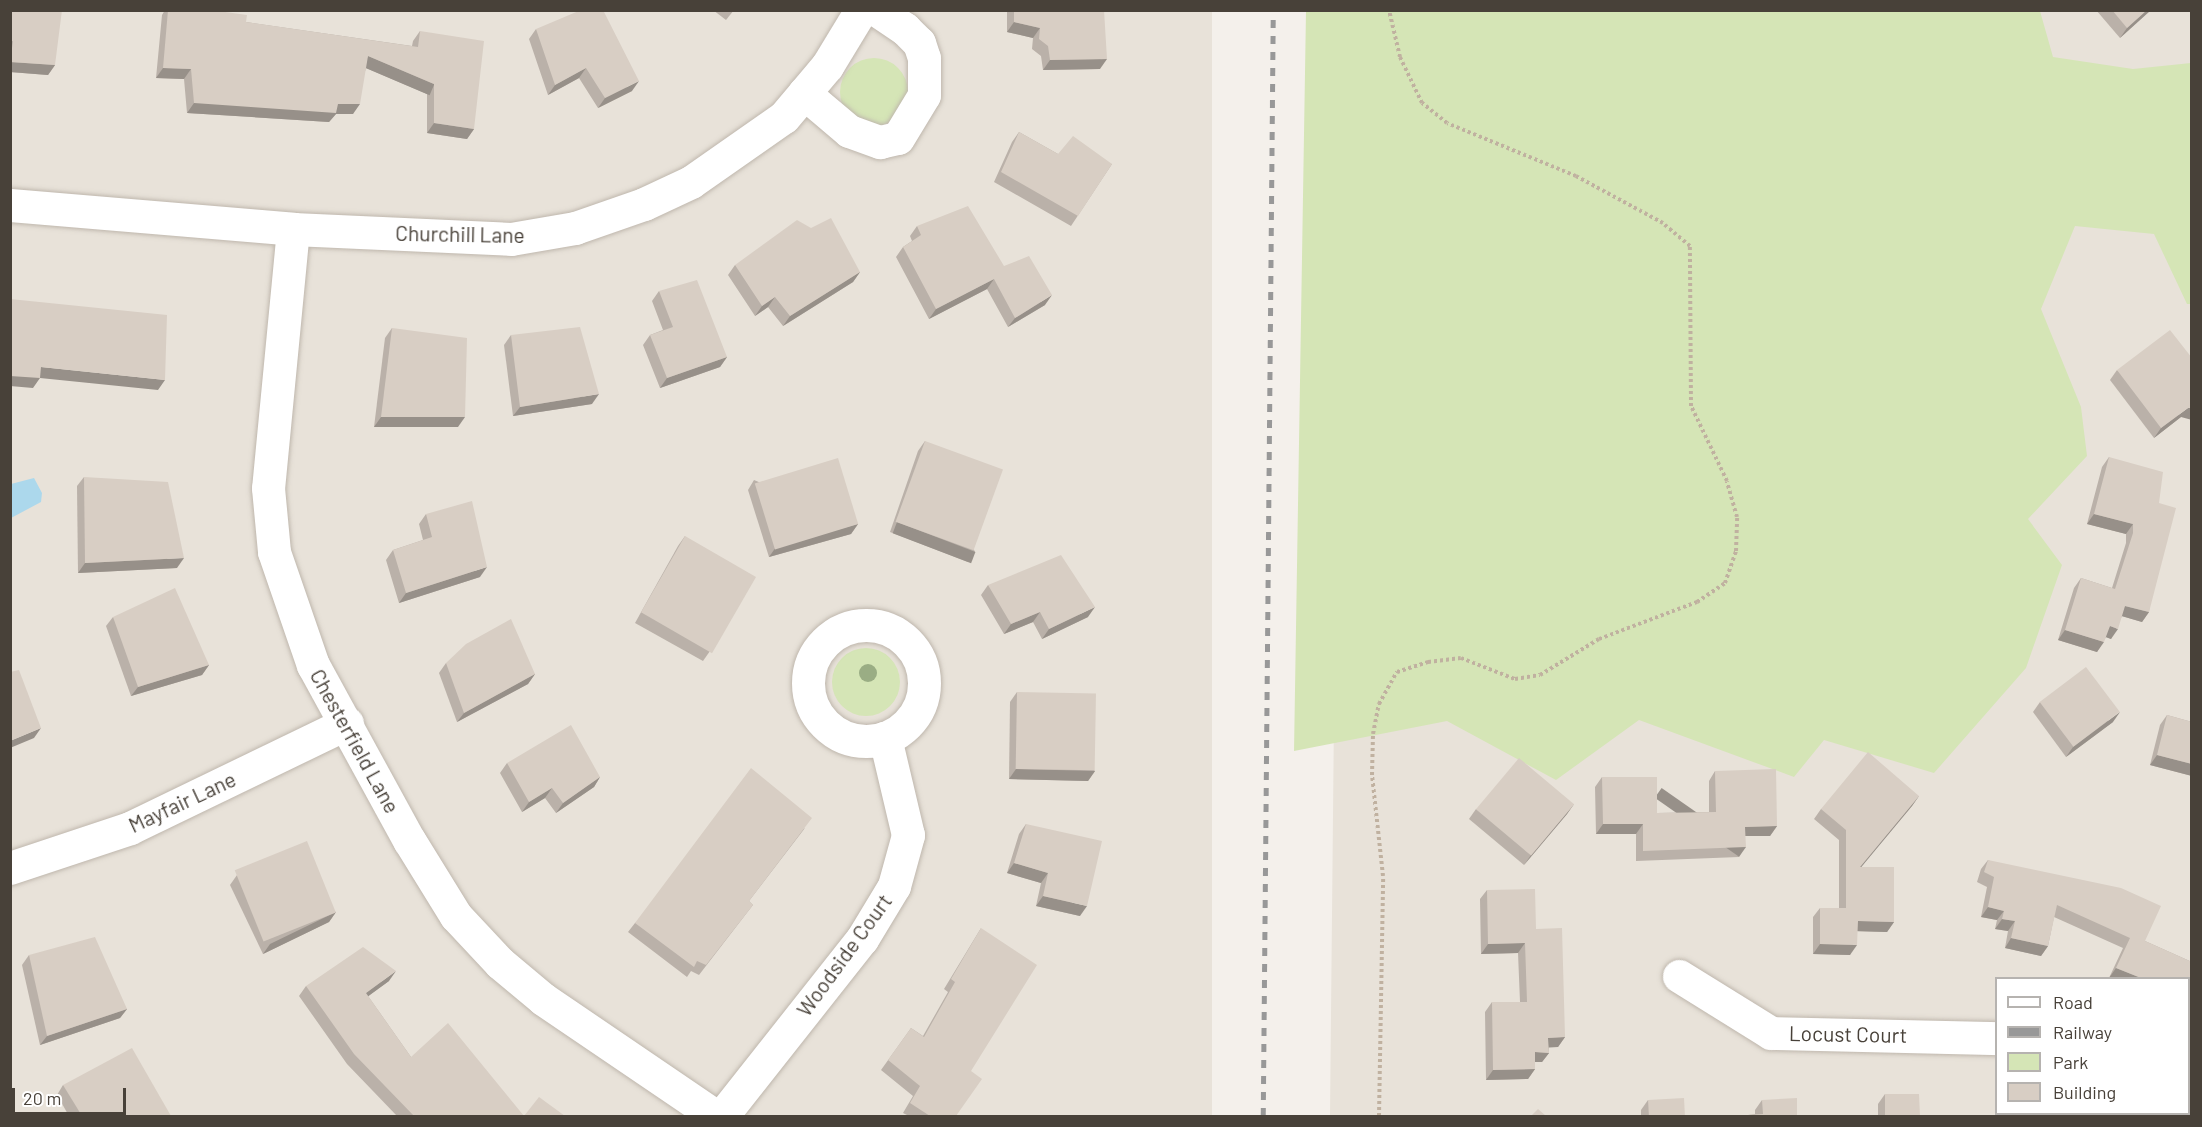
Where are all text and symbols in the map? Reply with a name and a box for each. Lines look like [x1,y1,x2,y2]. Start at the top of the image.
street label: Churchill Lane [395,220,525,248]
street label: Chesterfield Lane [305,665,405,817]
street label: Mayfair Lane [124,766,240,838]
street label: Woodside Court [791,889,897,1021]
legend [1995,977,2190,1115]
text: Road [2053,991,2093,1013]
street label: Locust Court [1789,1020,1907,1048]
text: Railway [2053,1021,2112,1043]
text: Park [2053,1051,2088,1073]
scale bar [15,1076,129,1114]
text: Building [2053,1081,2116,1103]
text: 20 m [23,1087,61,1109]

